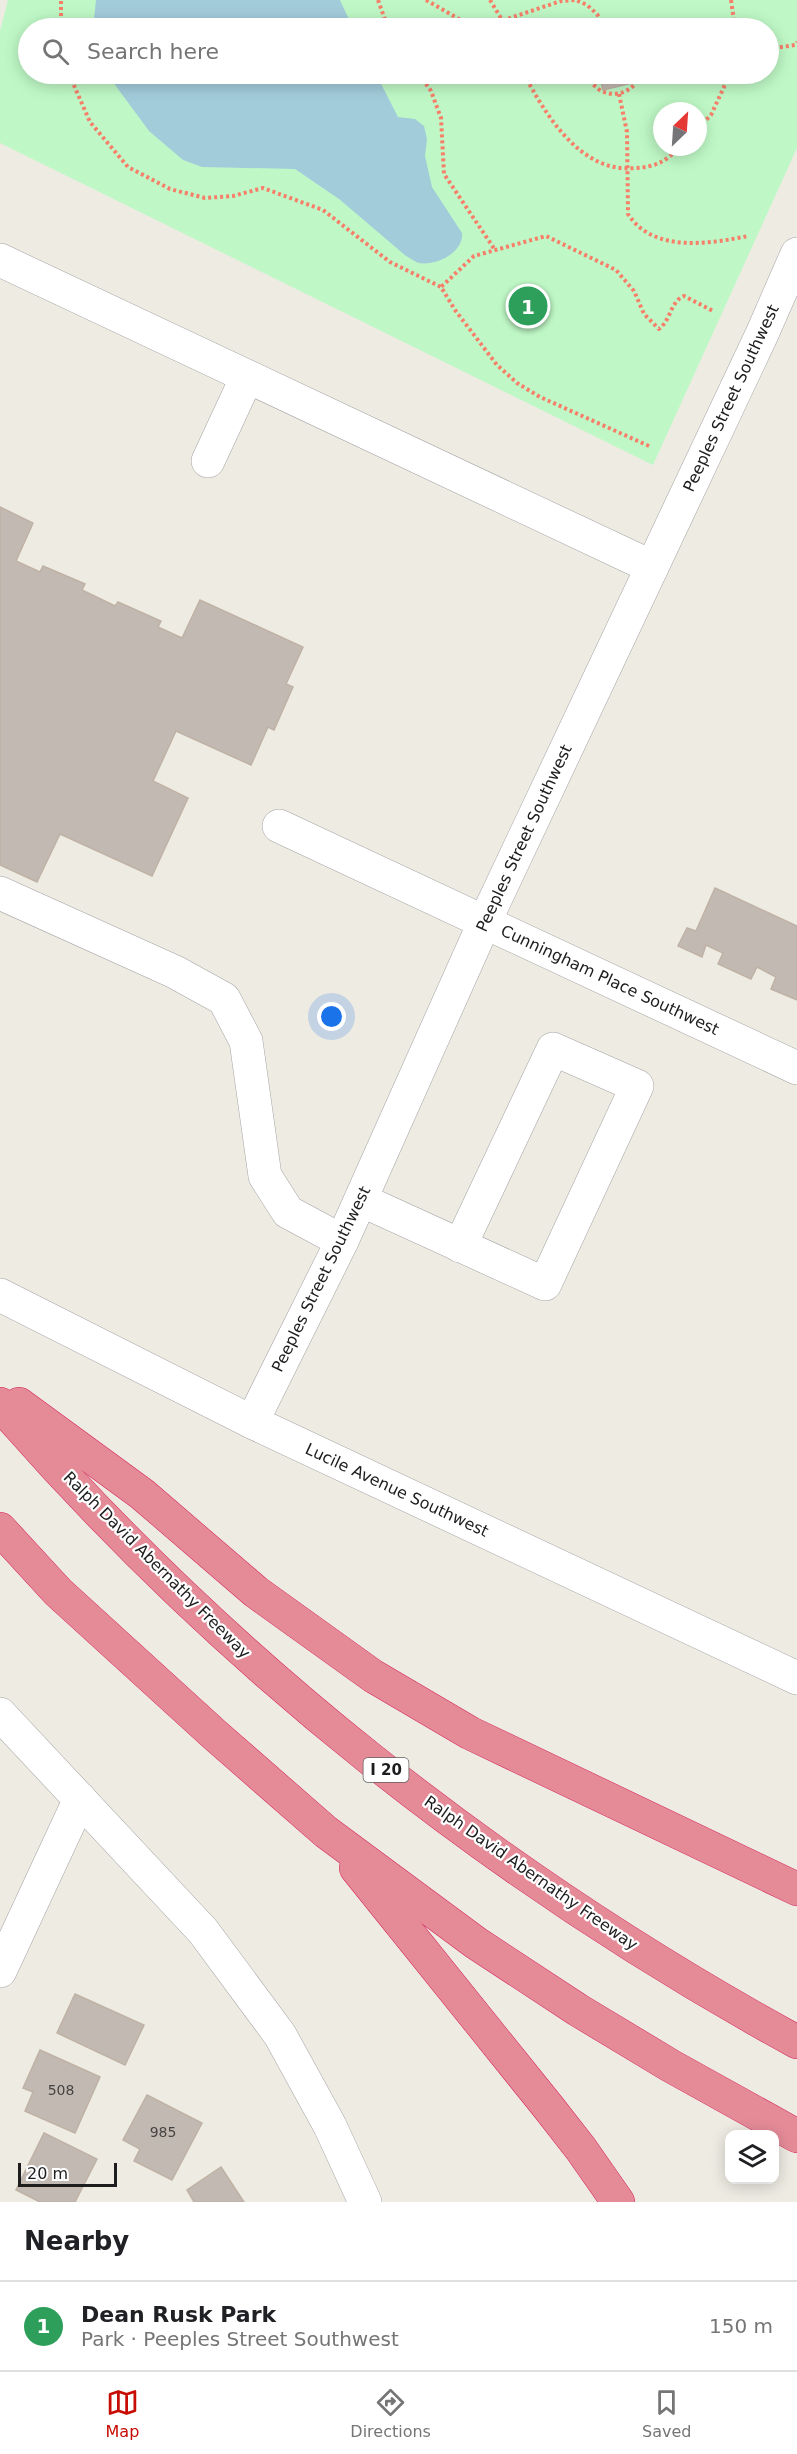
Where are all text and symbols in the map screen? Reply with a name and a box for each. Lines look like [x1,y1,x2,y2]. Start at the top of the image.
search box [18,18,779,84]
icon: search [39,35,72,68]
text: Search here [87,39,219,64]
north arrow [653,102,707,156]
pin: 1 [508,284,548,328]
street label: Peeples Street Southwest [679,301,783,495]
street label: Peeples Street Southwest [472,741,576,935]
street label: Cunningham Place Southwest [498,921,722,1039]
your location [317,1002,346,1031]
street label: Peeples Street Southwest [268,1183,374,1375]
street label: Lucile Avenue Southwest [302,1439,492,1541]
street label: Ralph David Abernathy Freeway [60,1468,254,1662]
road number: I 20 [364,1758,408,1782]
street label: Ralph David Abernathy Freeway [421,1792,641,1954]
house number: 508 [48,2082,74,2098]
house number: 985 [150,2124,176,2140]
map controls [725,2130,779,2184]
button: layers [725,2130,779,2184]
scale bar [18,2160,117,2188]
text: 20 m [27,2164,68,2183]
text: Nearby [24,2226,129,2256]
text: Dean Rusk Park [81,2302,276,2327]
text: 1 [37,2314,50,2338]
text: 150 m [709,2314,773,2338]
text: Park · Peeples Street Southwest [81,2327,399,2351]
tab: Map [106,2386,139,2441]
tab: Directions [350,2386,431,2441]
tab: Saved [642,2386,691,2441]

